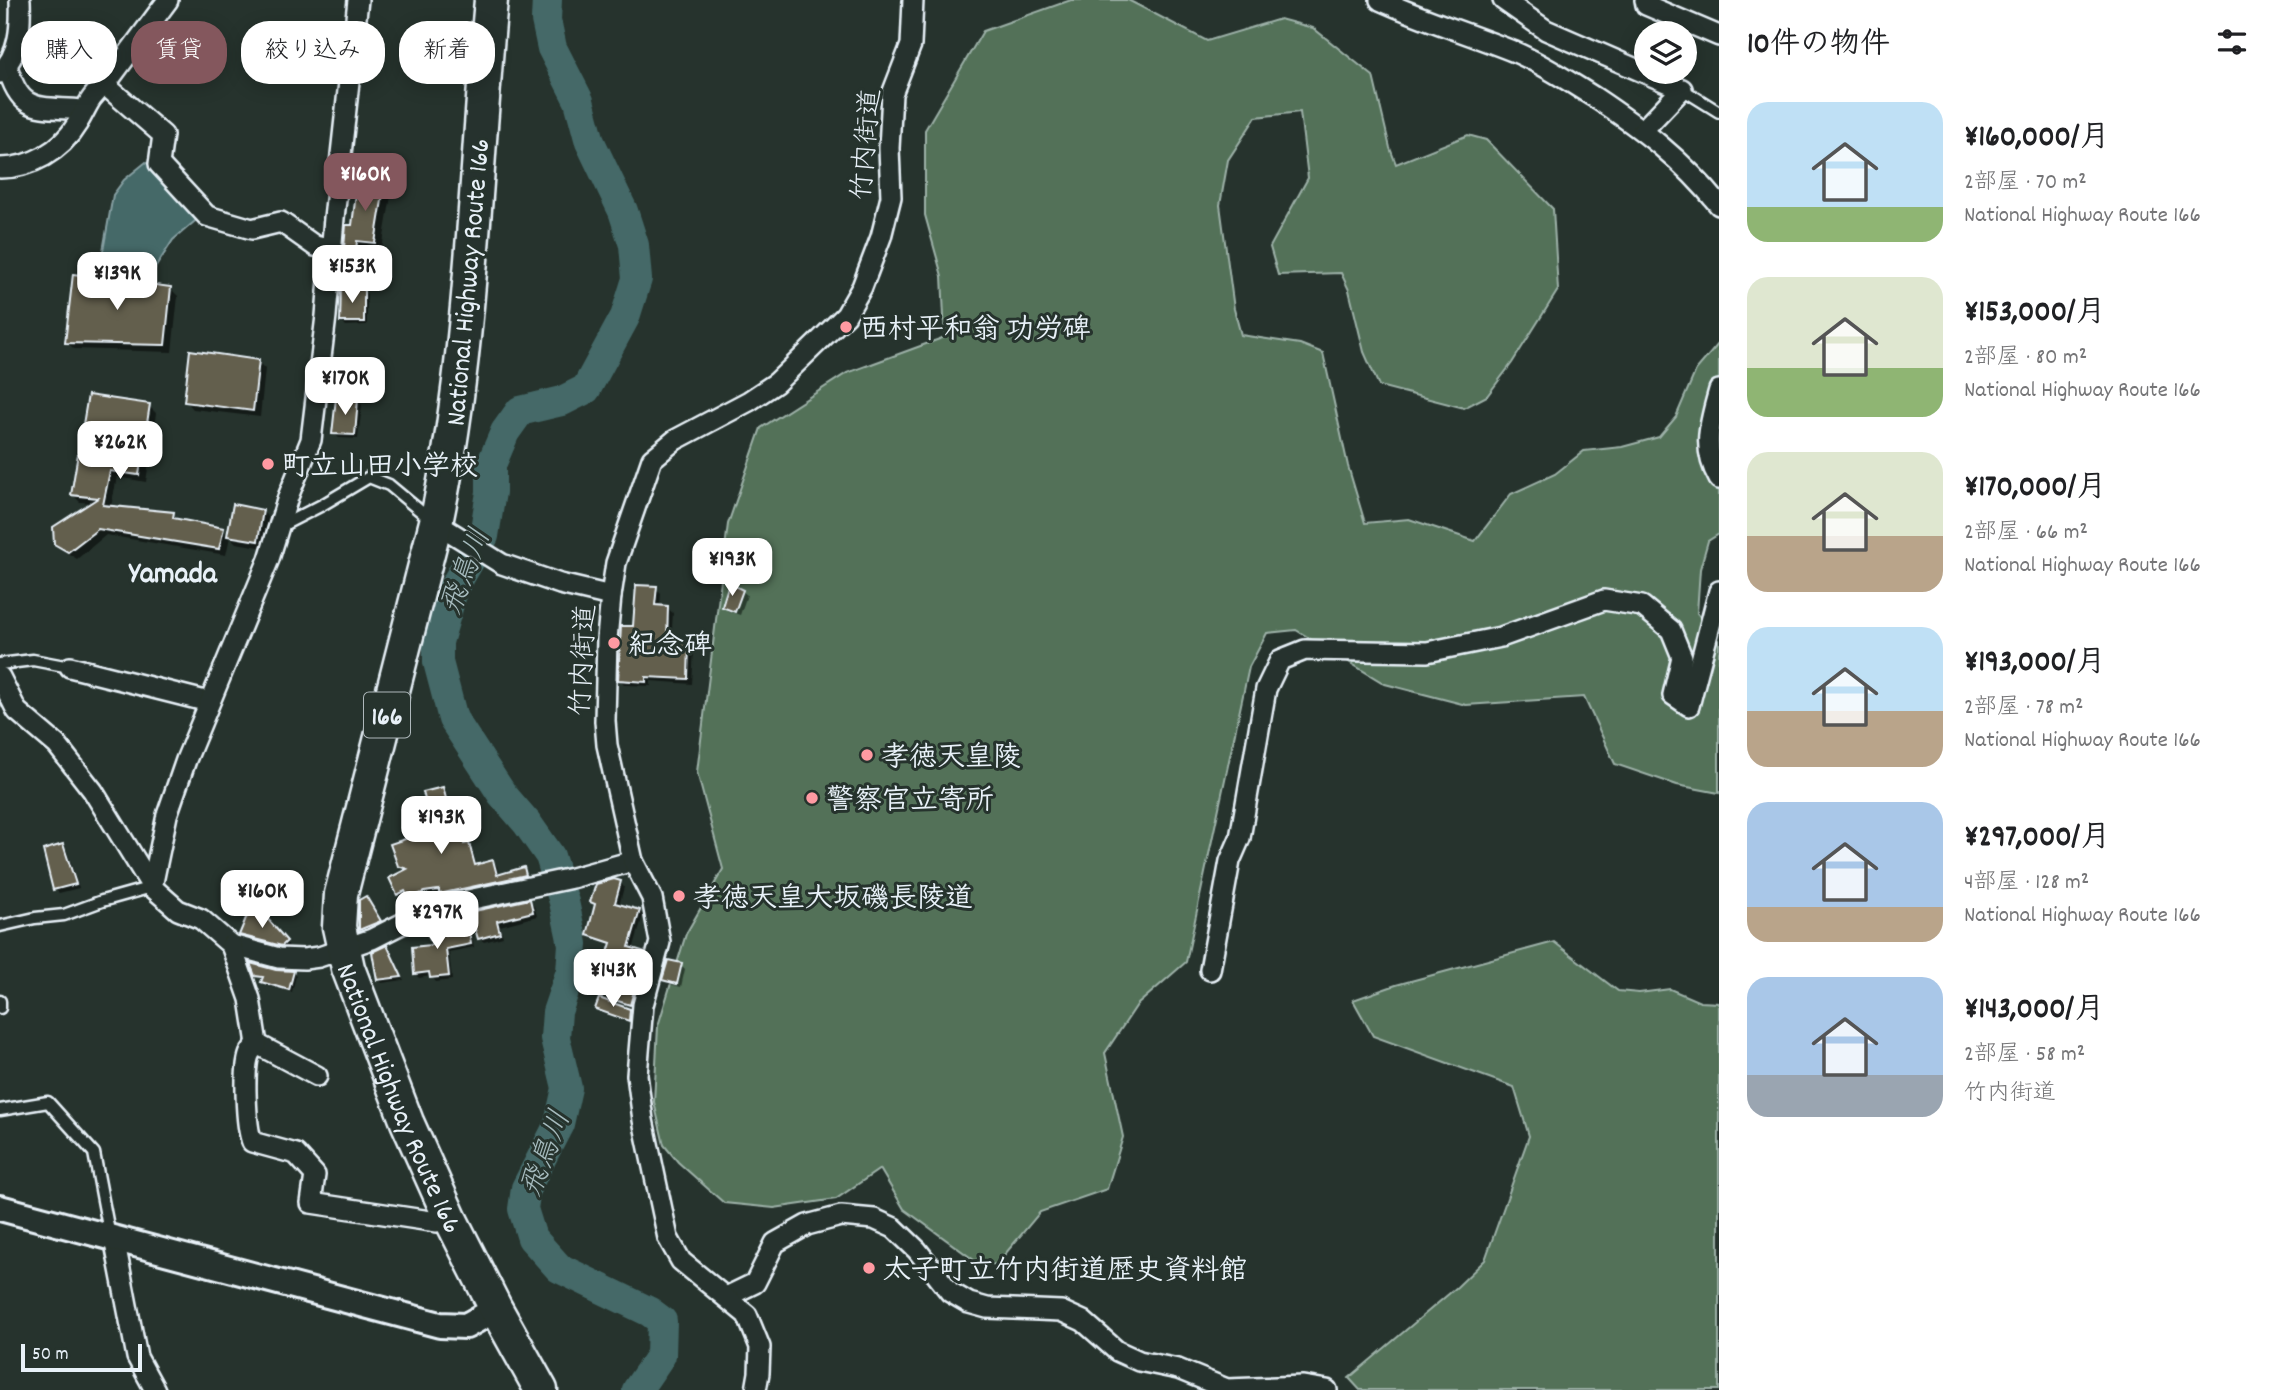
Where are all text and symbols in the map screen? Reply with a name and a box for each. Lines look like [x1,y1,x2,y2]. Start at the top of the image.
chip: 購入 [21,21,117,84]
chip: 賃貸 [131,21,227,84]
chip: 絞り込み [241,21,385,84]
chip: 新着 [399,21,495,84]
map controls [1634,21,1697,84]
button: layers [1634,21,1697,84]
icon: filters [2213,23,2251,61]
text: 10件の物件 [1747,25,1890,68]
street label: 竹内街道 [844,87,894,202]
text: ¥160,000/月 [1964,118,2109,161]
icon: home [1803,130,1887,214]
street label: National Highway Route 166 [438,137,503,428]
pin: ¥160K [316,154,414,213]
text: ¥160K [340,159,390,192]
text: 2部屋 · 70 m² [1964,167,2087,200]
text: National Highway Route 166 [1964,200,2201,233]
pin: ¥153K [303,246,401,305]
text: ¥153K [328,251,376,284]
pin: ¥139K [68,252,166,312]
text: ¥139K [93,258,141,291]
text: ¥153,000/月 [1964,293,2106,336]
icon: home [1803,305,1887,389]
place label: 西村平和翁 功労碑 [860,312,1090,352]
marker: 西村平和翁 功労碑 [838,319,854,335]
text: 2部屋 · 80 m² [1964,342,2087,375]
pin: ¥170K [296,358,394,417]
text: ¥170K [321,363,369,396]
text: National Highway Route 166 [1964,375,2201,408]
pin: ¥262K [71,421,169,481]
text: ¥262K [93,427,147,460]
place label: 町立山田小学校 [282,449,478,489]
marker: 町立山田小学校 [260,456,276,472]
text: ¥170,000/月 [1964,468,2106,511]
icon: home [1803,480,1887,564]
text: 2部屋 · 66 m² [1964,517,2088,550]
water label: 飛鳥川 [432,523,504,622]
pin: ¥193K [683,538,781,598]
text: ¥193K [708,544,756,577]
text: National Highway Route 166 [1964,550,2201,583]
district label: Yamada [128,555,218,598]
street label: 竹内街道 [563,603,609,717]
place label: 紀念碑 [628,628,712,668]
marker: 紀念碑 [606,635,622,651]
text: ¥193,000/月 [1964,643,2105,686]
icon: home [1803,655,1887,739]
road number: 166 [364,692,410,737]
text: 2部屋 · 78 m² [1964,692,2083,725]
text: National Highway Route 166 [1964,725,2201,758]
place label: 孝徳天皇陵 [881,740,1021,780]
marker: 孝徳天皇陵 [859,747,875,763]
place label: 警察官立寄所 [826,783,994,823]
marker: 警察官立寄所 [804,790,820,806]
pin: ¥193K [392,796,490,856]
text: ¥193K [417,802,465,835]
text: ¥297,000/月 [1964,818,2110,861]
icon: home [1803,830,1887,914]
text: 4部屋 · 128 m² [1964,867,2089,900]
pin: ¥160K [213,870,311,930]
text: ¥160K [237,876,287,909]
place label: 孝徳天皇大坂磯長陵道 [693,881,973,921]
marker: 孝徳天皇大坂磯長陵道 [671,888,687,904]
pin: ¥297K [388,892,486,951]
text: ¥297K [411,897,463,930]
text: National Highway Route 166 [1964,900,2201,933]
pin: ¥143K [564,950,662,1009]
text: ¥143K [590,955,636,988]
street label: National Highway Route 166 [323,958,470,1242]
text: ¥143,000/月 [1964,990,2104,1033]
icon: home [1803,1005,1887,1089]
text: 2部屋 · 58 m² [1964,1039,2085,1072]
text: 竹内街道 [1964,1078,2056,1111]
water label: 飛鳥川 [512,1105,584,1204]
place label: 太子町立竹内街道歴史資料館 [883,1253,1247,1293]
marker: 太子町立竹内街道歴史資料館 [861,1260,877,1276]
scale bar [21,1341,142,1373]
text: 50 m [32,1342,69,1369]

